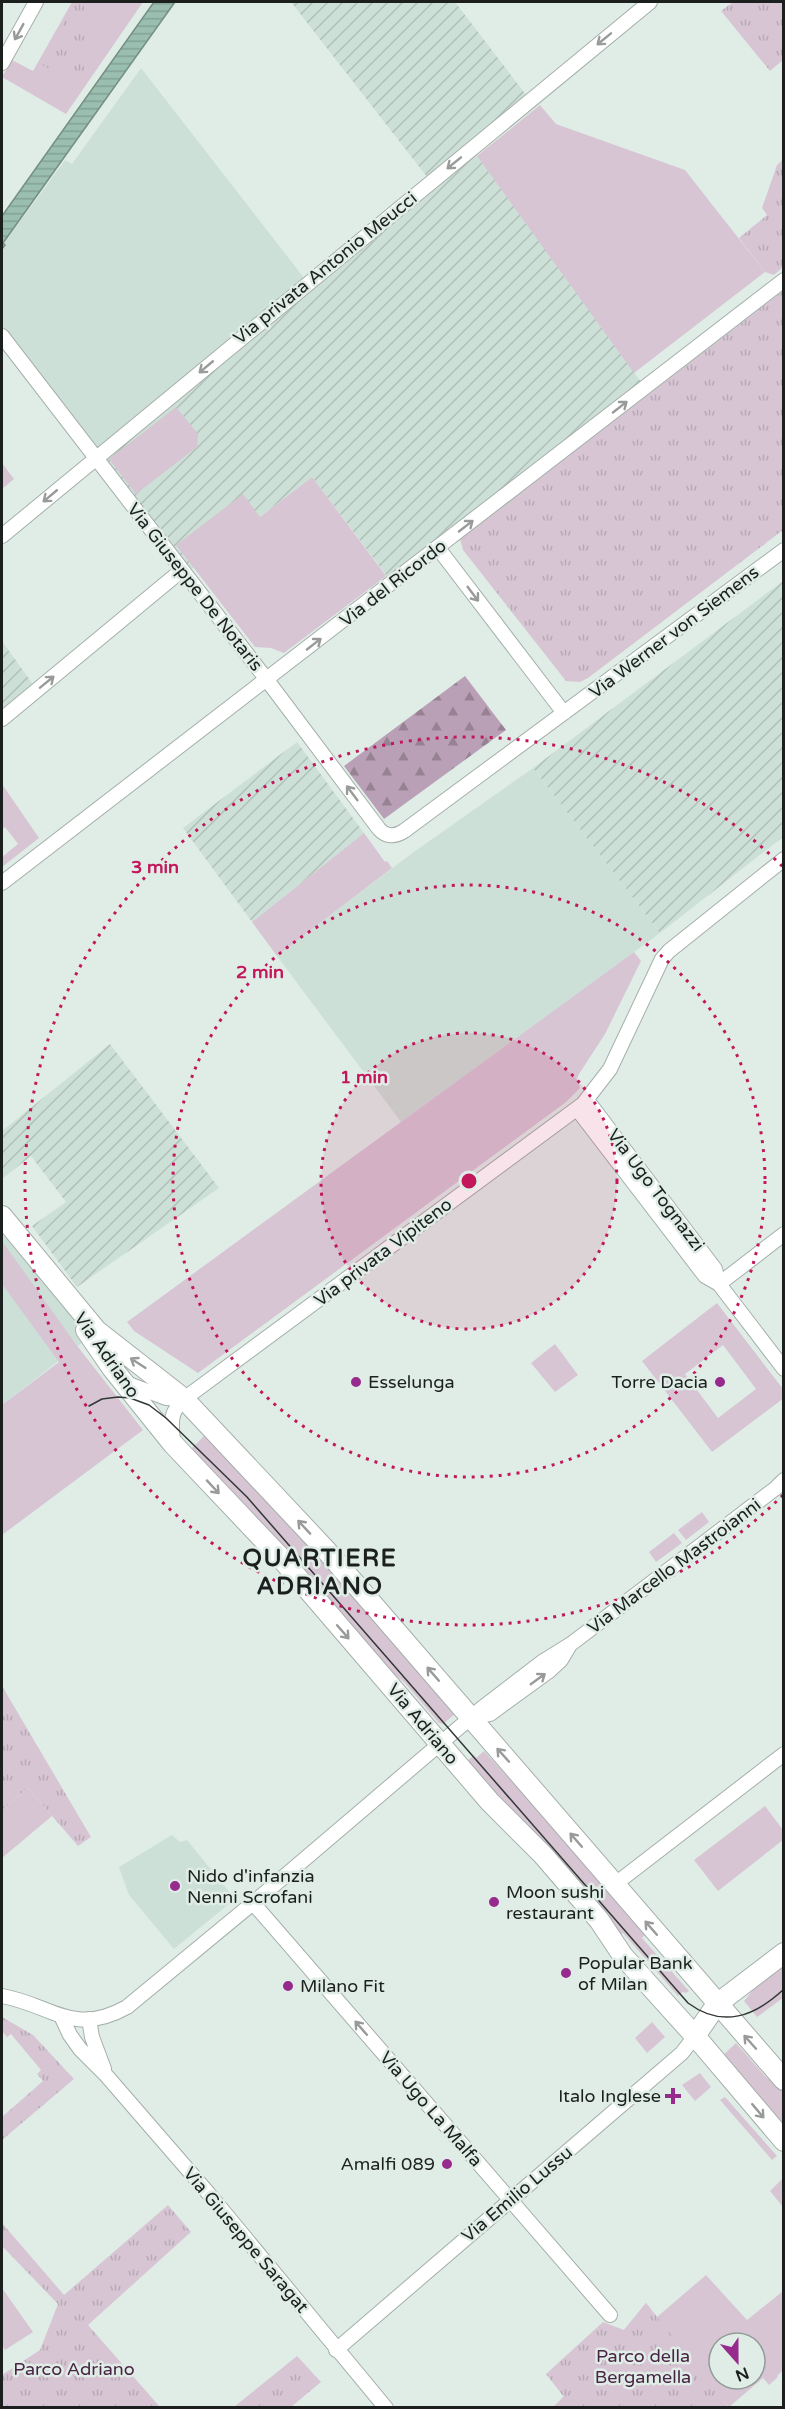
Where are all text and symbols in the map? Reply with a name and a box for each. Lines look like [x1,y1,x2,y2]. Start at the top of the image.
one-way arrow [12,24,24,41]
one-way arrow [597,32,613,45]
one-way arrow [446,156,462,169]
street label: Via privata Antonio Meucci [229,187,421,349]
one-way arrow [198,360,214,373]
one-way arrow [612,400,628,413]
one-way arrow [42,489,58,502]
street label: Via Giuseppe De Notaris [123,499,267,675]
one-way arrow [458,519,474,532]
street label: Via del Ricordo [335,535,451,631]
street label: Via Werner von Siemens [585,561,763,703]
one-way arrow [467,586,479,602]
one-way arrow [305,638,321,651]
one-way arrow [39,675,54,689]
one-way arrow [345,786,358,802]
text: 3 min [131,856,179,878]
text: 2 min [236,961,284,983]
text: 1 min [340,1066,388,1088]
street label: Via Ugo Tognazzi [603,1124,709,1256]
centre of rings [459,1171,479,1191]
street label: Via privata Vipiteno [310,1193,456,1311]
street label: Via Adriano [69,1308,145,1402]
one-way arrow [130,1356,147,1368]
place label: Esselunga [368,1371,455,1393]
place label: Torre Dacia [611,1371,708,1393]
marker: Esselunga [349,1375,363,1389]
marker: Torre Dacia [713,1375,727,1389]
one-way arrow [206,1479,220,1494]
street label: Via Marcello Mastroianni [583,1494,765,1638]
one-way arrow [297,1520,311,1535]
district label: QUARTIERE ADRIANO [243,1544,397,1601]
one-way arrow [336,1624,350,1639]
one-way arrow [426,1666,439,1682]
one-way arrow [530,1673,546,1685]
street label: Via Adriano [383,1679,463,1769]
one-way arrow [496,1748,510,1763]
one-way arrow [569,1833,583,1848]
place label: Nido d'infanzia Nenni Scrofani [187,1865,315,1908]
marker: Nido d'infanzia Nenni Scrofani [168,1879,182,1893]
place label: Moon sushi restaurant [506,1881,604,1924]
marker: Moon sushi restaurant [487,1895,501,1909]
one-way arrow [645,1920,658,1936]
place label: Popular Bank of Milan [578,1952,693,1995]
marker: Popular Bank of Milan [559,1966,573,1980]
place label: Milano Fit [300,1975,385,1997]
marker: Milano Fit [281,1979,295,1993]
one-way arrow [354,2021,368,2036]
one-way arrow [743,2035,757,2050]
street label: Via Ugo La Malfa [375,2047,487,2171]
place label: Italo Inglese [558,2085,661,2107]
marker: Italo Inglese [666,2089,680,2103]
one-way arrow [751,2103,765,2118]
street label: Via Emilio Lussu [457,2141,577,2247]
place label: Amalfi 089 [341,2153,435,2175]
marker: Amalfi 089 [440,2157,454,2171]
street label: Via Giuseppe Saragat [179,2163,313,2317]
north arrow [707,2331,767,2391]
park label: Parco della Bergamella [595,2345,691,2388]
park label: Parco Adriano [13,2358,135,2380]
text: N [732,2362,752,2386]

